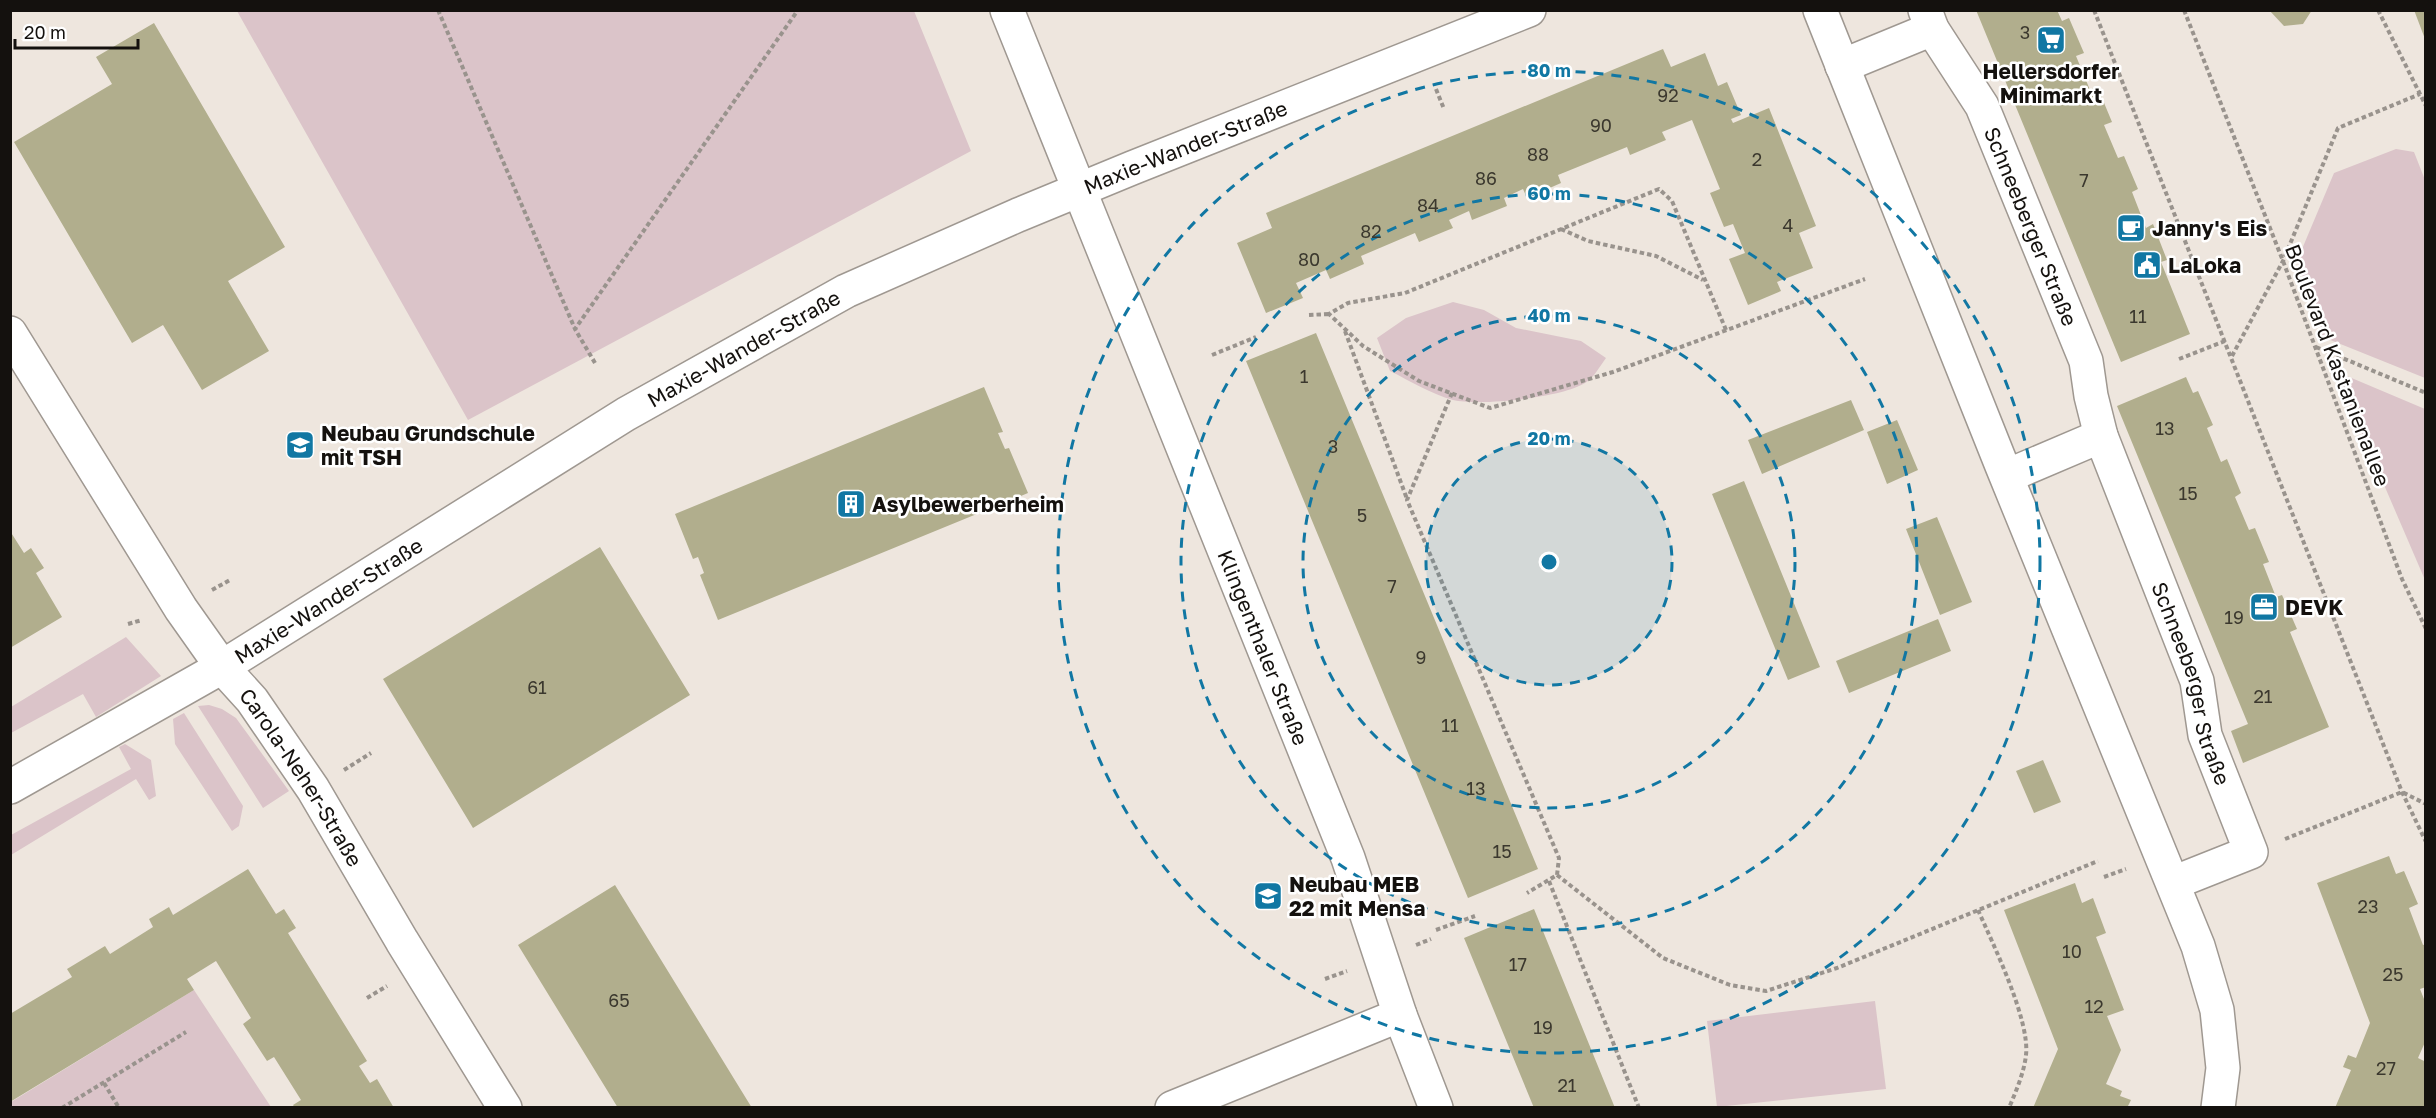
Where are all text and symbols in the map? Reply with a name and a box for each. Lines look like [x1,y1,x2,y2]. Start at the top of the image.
scale bar [15,12,138,50]
text: 20 m [24,21,66,43]
house number: 3 [2020,21,2030,43]
supermarket icon: Hellersdorfer Minimarkt [2035,24,2067,56]
place label: Hellersdorfer Minimarkt [1983,58,2119,108]
text: 80 m [1527,59,1571,81]
house number: 92 [1657,84,1679,106]
street label: Maxie-Wander-Straße [1080,95,1291,200]
house number: 90 [1590,114,1612,136]
street label: Schneeberger Straße [1979,123,2083,330]
house number: 88 [1527,143,1549,165]
house number: 2 [1752,148,1762,170]
house number: 86 [1475,167,1497,189]
house number: 7 [2079,169,2089,191]
text: 60 m [1527,182,1571,204]
house number: 84 [1417,194,1439,216]
cafe icon: Janny's Eis [2115,212,2147,244]
house number: 4 [1783,214,1794,236]
place label: Janny's Eis [2152,215,2267,241]
house number: 82 [1360,220,1382,242]
street label: Boulevard Kastanienallee [2280,240,2396,490]
house number: 80 [1298,248,1320,270]
public building icon: LaLoka [2131,249,2163,281]
place label: LaLoka [2168,252,2241,278]
street label: Maxie-Wander-Straße [642,284,845,413]
text: 40 m [1527,304,1571,326]
house number: 11 [2129,305,2147,327]
house number: 1 [1300,365,1309,387]
house number: 13 [2155,417,2175,439]
place label: Neubau Grundschule mit TSH [321,420,535,470]
text: 20 m [1528,427,1570,449]
school or university icon: Neubau Grundschule mit TSH [284,429,316,461]
house number: 3 [1328,435,1338,457]
house number: 15 [2178,482,2198,504]
building icon: Asylbewerberheim [835,488,867,520]
place label: Asylbewerberheim [872,491,1064,517]
house number: 5 [1357,504,1367,526]
street label: Maxie-Wander-Straße [229,532,427,669]
street label: Klingenthaler Straße [1212,546,1314,749]
centre of rings [1539,552,1559,572]
house number: 7 [1387,575,1397,597]
street label: Schneeberger Straße [2146,578,2236,789]
office icon: DEVK [2248,591,2280,623]
place label: DEVK [2285,594,2343,620]
house number: 19 [2224,606,2244,628]
house number: 9 [1416,646,1426,668]
house number: 61 [527,676,547,698]
street label: Carola-Neher-Straße [234,682,368,871]
house number: 21 [2253,685,2273,707]
house number: 11 [1441,714,1459,736]
house number: 13 [1466,777,1486,799]
house number: 15 [1492,840,1512,862]
place label: Neubau MEB 22 mit Mensa [1289,871,1425,921]
school or university icon: Neubau MEB 22 mit Mensa [1252,880,1284,912]
house number: 23 [2358,895,2378,917]
house number: 10 [2062,940,2082,962]
house number: 17 [1509,953,1527,975]
house number: 25 [2383,963,2403,985]
house number: 65 [608,989,630,1011]
house number: 12 [2084,995,2104,1017]
house number: 19 [1533,1016,1553,1038]
house number: 27 [2376,1057,2396,1079]
house number: 21 [1557,1074,1577,1096]

